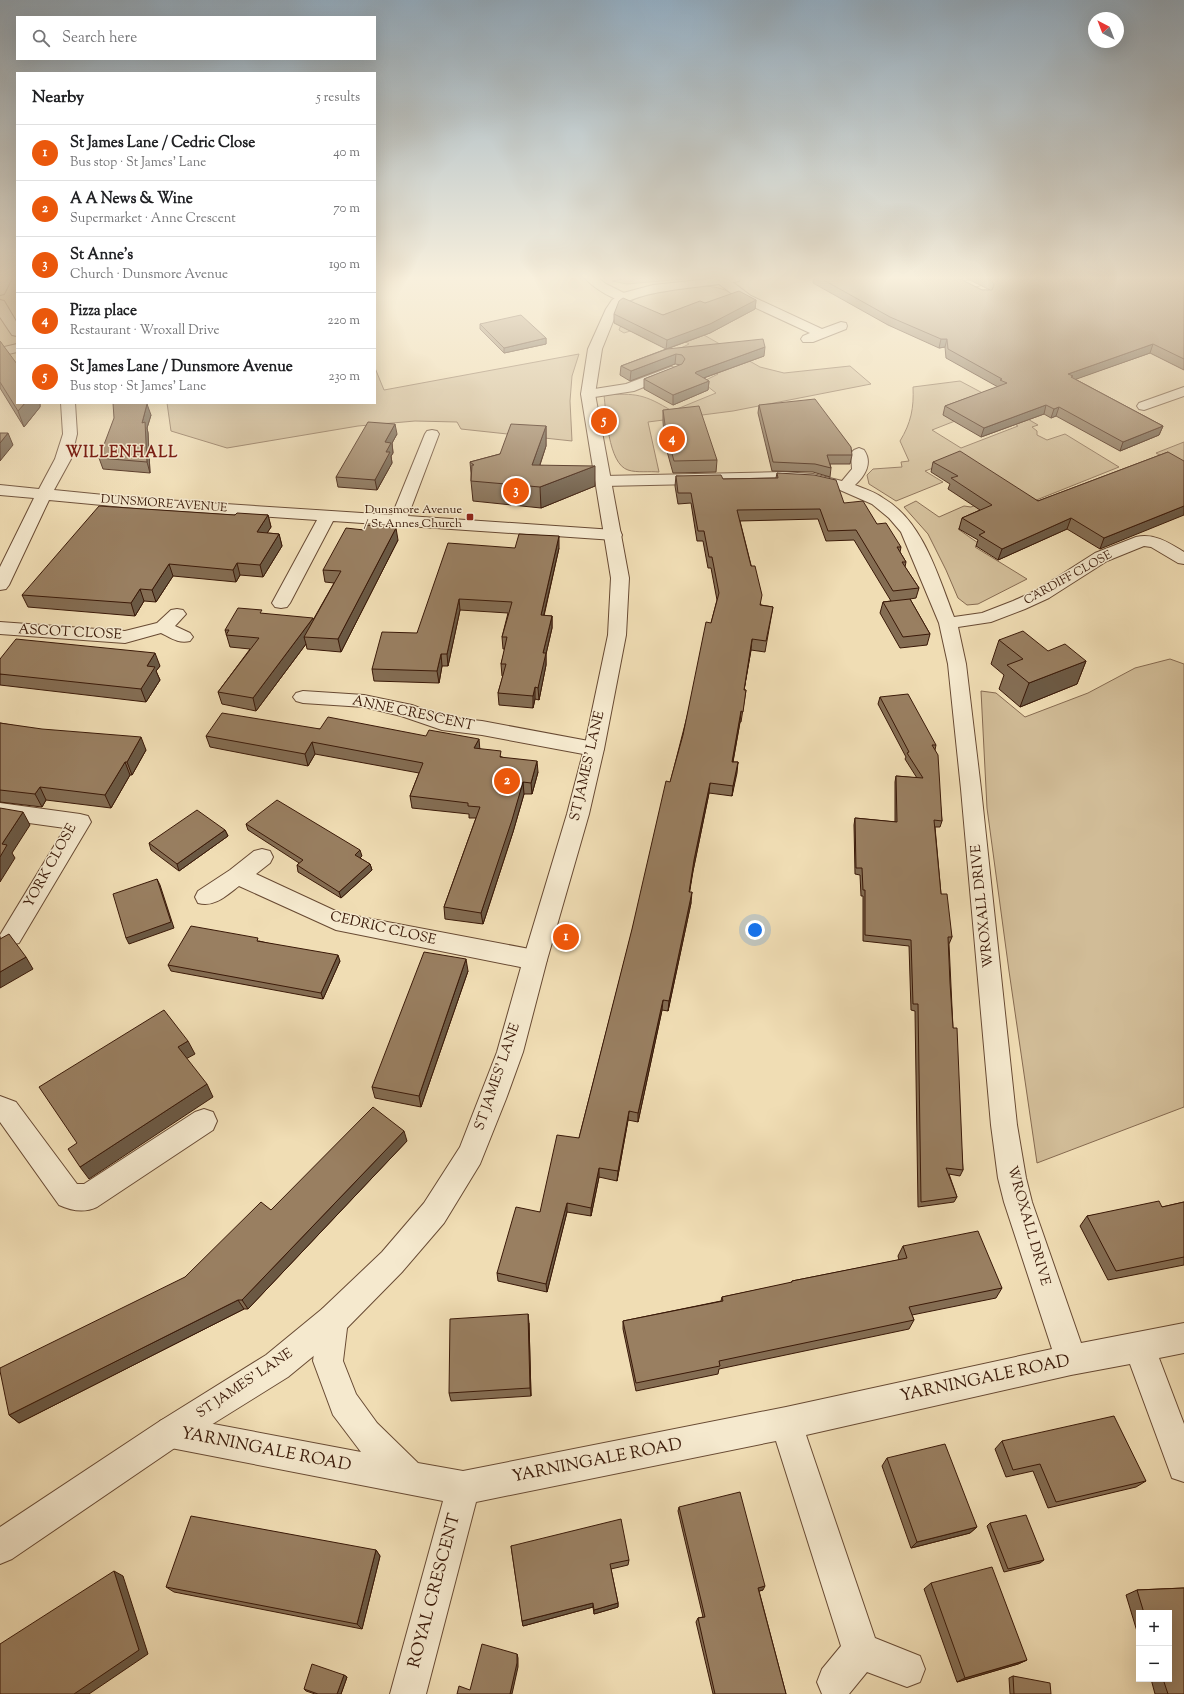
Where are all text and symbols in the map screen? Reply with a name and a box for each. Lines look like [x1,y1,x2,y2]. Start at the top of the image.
north arrow [1088,12,1124,48]
search box [16,16,376,60]
icon: search [30,27,52,49]
text: Search here [62,28,137,49]
text: Nearby [32,86,84,110]
text: 5 results [316,89,360,107]
text: St James Lane / Cedric Close [70,133,255,154]
text: 1 [43,144,47,162]
text: 40 m [333,144,360,162]
text: Bus stop · St James' Lane [70,154,206,172]
text: A A News & Wine [70,189,193,210]
text: 2 [42,200,48,218]
text: 70 m [333,200,360,218]
text: Supermarket · Anne Crescent [70,210,236,228]
text: St Anne's [70,245,133,266]
text: 3 [42,256,48,274]
text: 190 m [329,256,360,274]
text: Church · Dunsmore Avenue [70,266,228,284]
text: Pizza place [70,301,137,322]
text: 4 [42,312,48,330]
text: 220 m [327,312,360,330]
text: Restaurant · Wroxall Drive [70,322,220,340]
text: St James Lane / Dunsmore Avenue [70,357,293,378]
text: 5 [43,368,47,386]
text: 230 m [328,368,360,386]
text: Bus stop · St James' Lane [70,378,206,396]
pin: 5 [591,406,617,436]
pin: 4 [659,424,685,454]
district label: WILLENHALL [66,443,178,464]
pin: 3 [503,476,529,506]
street label: DUNSMORE AVENUE [100,491,229,517]
place label: Dunsmore Avenue / St Annes Church [364,501,462,533]
marker: Dunsmore Avenue / St Annes Church [465,512,475,522]
street label: CARDIFF CLOSE [1021,546,1116,610]
street label: ASCOT CLOSE [18,620,123,646]
street label: ANNE CRESCENT [350,691,476,737]
street label: ST JAMES' LANE [566,708,611,823]
pin: 2 [494,766,520,796]
street label: YORK CLOSE [20,820,83,912]
street label: WROXALL DRIVE [967,843,999,969]
street label: CEDRIC CLOSE [328,907,439,951]
your location [745,920,765,940]
pin: 1 [553,922,579,952]
street label: ST JAMES' LANE [470,1020,526,1133]
street label: WROXALL DRIVE [1001,1164,1055,1289]
street label: ST JAMES' LANE [193,1344,298,1424]
street label: YARNINGALE ROAD [898,1349,1072,1409]
street label: YARNINGALE ROAD [179,1422,353,1478]
street label: YARNINGALE ROAD [510,1433,684,1489]
street label: ROYAL CRESCENT [403,1511,467,1671]
map controls [1136,1610,1172,1682]
button: + [1136,1610,1172,1646]
button: − [1136,1646,1172,1682]

